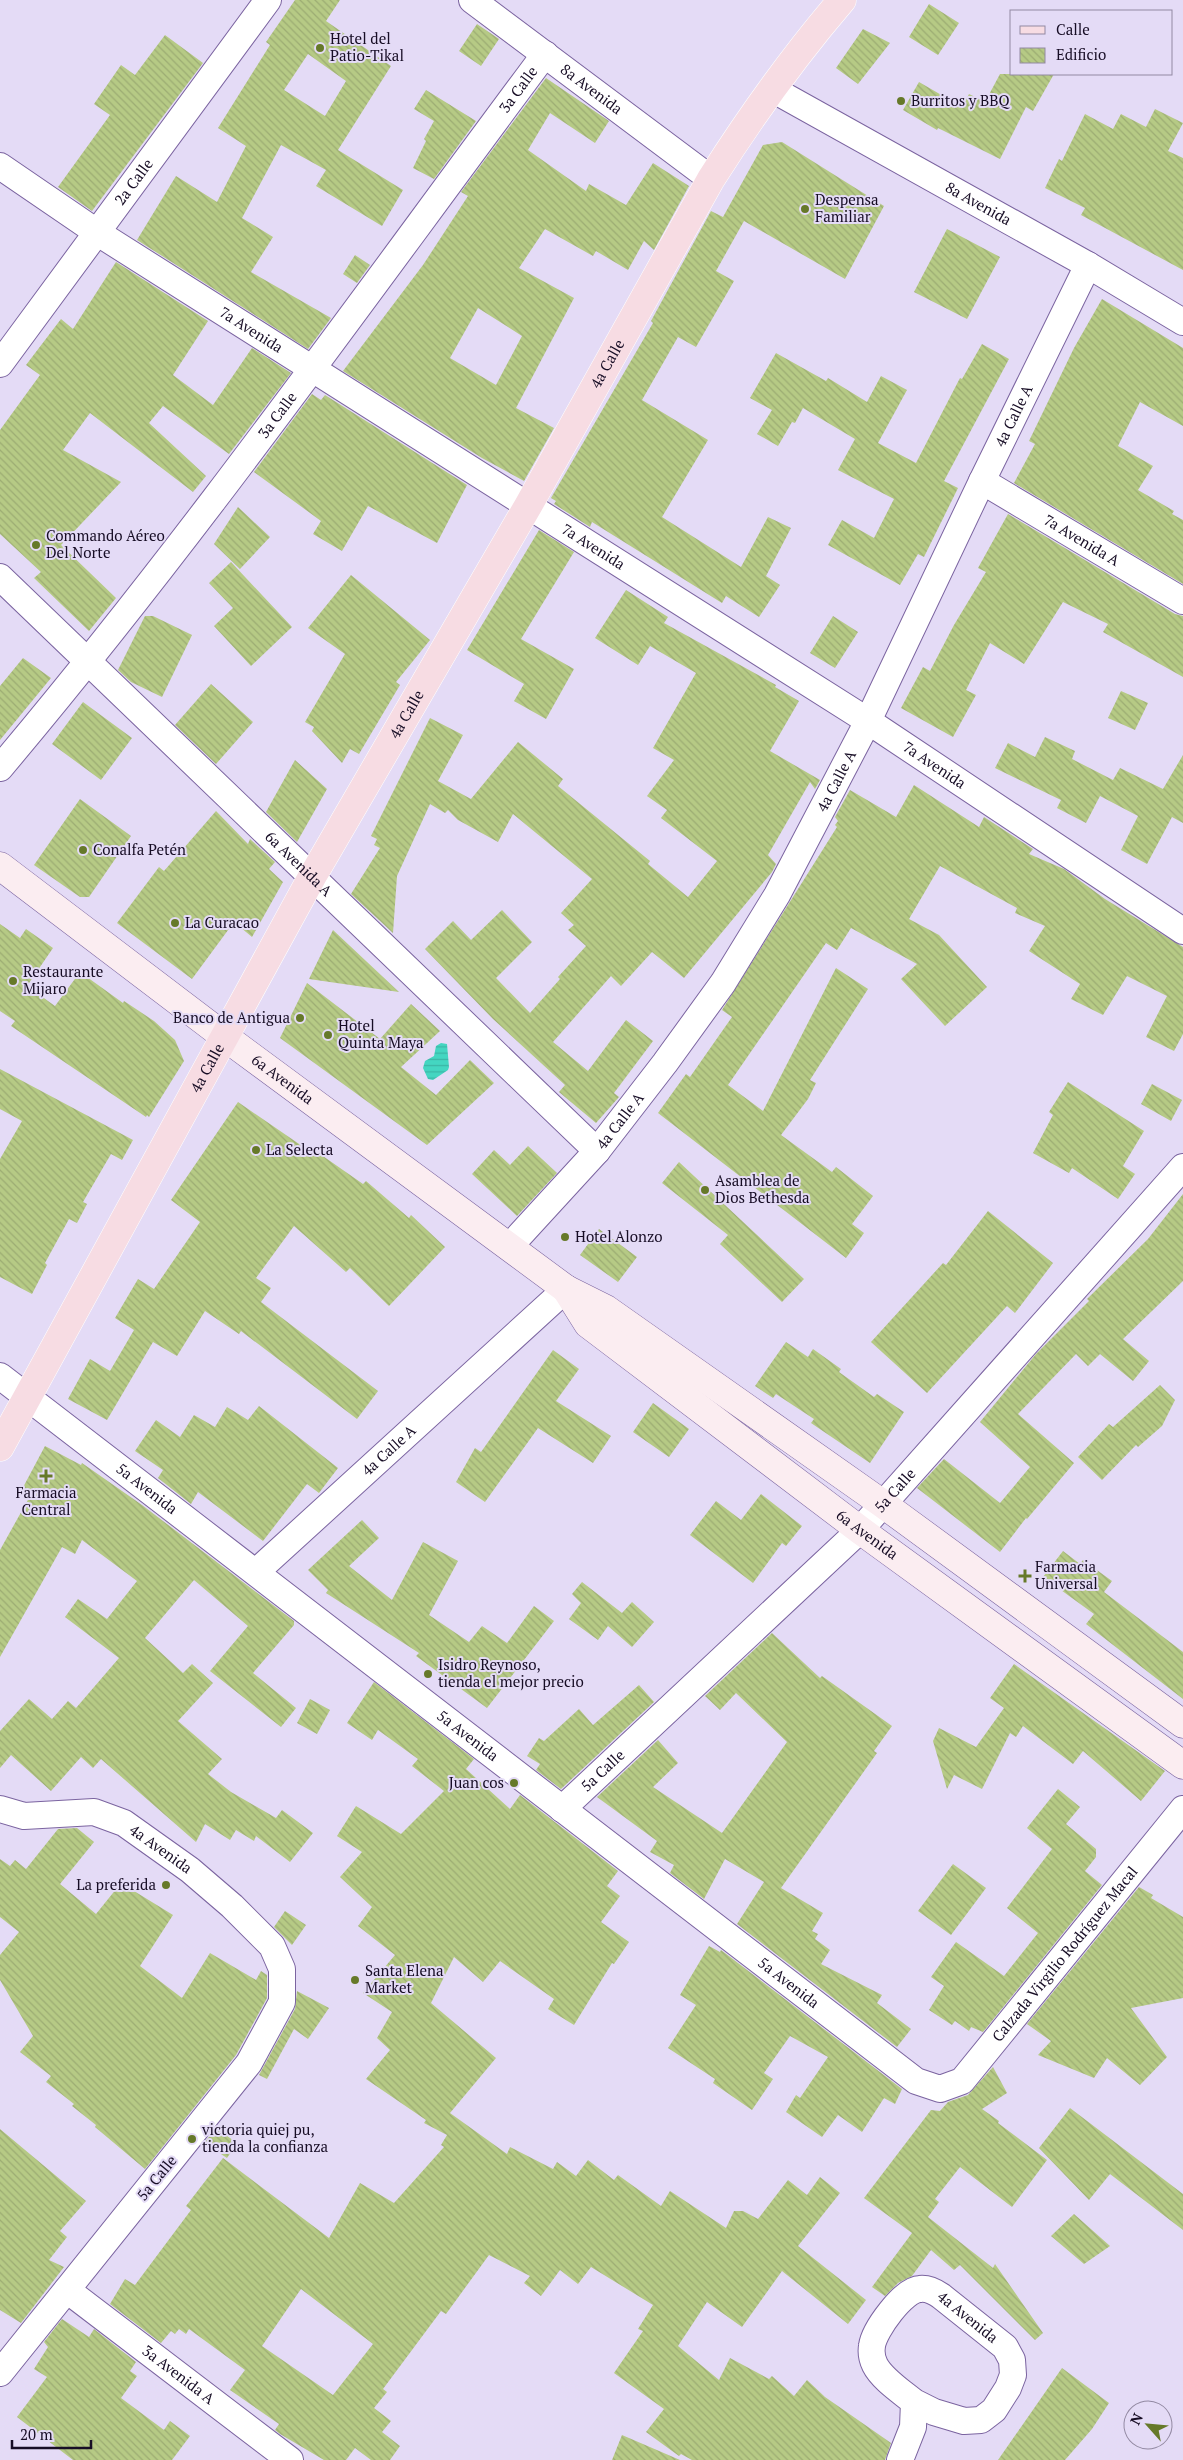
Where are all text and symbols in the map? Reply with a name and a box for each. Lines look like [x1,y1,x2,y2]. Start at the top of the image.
legend [1010,10,1173,75]
text: Calle [1056,19,1090,39]
place label: Hotel del Patio-Tikal [330,28,404,65]
marker: Hotel del Patio-Tikal [314,42,326,54]
text: Edificio [1056,44,1106,64]
street label: 8a Avenida [557,59,627,118]
street label: 3a Calle [494,62,542,116]
place label: Burritos y BBQ [911,90,1011,110]
marker: Burritos y BBQ [895,95,907,107]
street label: 2a Calle [109,154,157,209]
street label: 8a Avenida [942,177,1016,230]
place label: Despensa Familiar [815,189,879,226]
marker: Despensa Familiar [799,203,811,215]
street label: 7a Avenida [216,302,288,357]
street label: 4a Calle [585,335,628,391]
street label: 4a Calle A [989,381,1037,450]
street label: 3a Calle [253,387,301,442]
street label: 7a Avenida A [1040,509,1124,570]
street label: 7a Avenida [558,518,630,574]
place label: Commando Aéreo Del Norte [46,525,165,562]
marker: Commando Aéreo Del Norte [30,539,42,551]
street label: 4a Calle [384,686,428,742]
street label: 7a Avenida [900,736,971,793]
street label: 4a Calle A [811,746,860,815]
street label: 6a Avenida A [261,826,338,901]
place label: Conalfa Petén [93,839,186,859]
marker: Conalfa Petén [77,844,89,856]
place label: La Curacao [185,912,259,932]
marker: La Curacao [169,917,181,929]
place label: Restaurante Mijaro [23,961,103,998]
marker: Restaurante Mijaro [7,975,19,987]
place label: Banco de Antigua [173,1007,290,1027]
marker: Banco de Antigua [294,1012,306,1024]
place label: Hotel Quinta Maya [338,1015,424,1052]
marker: Hotel Quinta Maya [322,1029,334,1041]
street label: 4a Calle [185,1039,228,1096]
street label: 6a Avenida [248,1049,318,1108]
street label: 4a Calle A [591,1087,648,1153]
place label: La Selecta [266,1139,334,1159]
marker: La Selecta [250,1144,262,1156]
place label: Asamblea de Dios Bethesda [715,1170,810,1207]
marker: Asamblea de Dios Bethesda [699,1184,711,1196]
place label: Hotel Alonzo [575,1226,662,1246]
marker: Hotel Alonzo [559,1231,571,1243]
street label: 4a Calle A [357,1420,420,1480]
street label: 5a Avenida [112,1458,182,1518]
street label: 5a Calle [869,1463,919,1516]
marker: Farmacia Central [40,1470,52,1482]
place label: Farmacia Central [15,1482,77,1519]
street label: 6a Avenida [832,1504,903,1564]
place label: Farmacia Universal [1035,1556,1098,1593]
marker: Farmacia Universal [1019,1570,1031,1582]
place label: Isidro Reynoso, tienda el mejor precio [438,1654,584,1691]
marker: Isidro Reynoso, tienda el mejor precio [422,1668,434,1680]
street label: 5a Avenida [433,1705,503,1765]
street label: 5a Calle [576,1745,628,1795]
place label: Juan cos [449,1772,504,1792]
marker: Juan cos [508,1777,520,1789]
street label: 4a Avenida [126,1819,197,1878]
street label: Calzada Virgilio Rodríguez Macal [987,1862,1142,2045]
place label: La preferida [76,1874,156,1894]
marker: La preferida [160,1879,172,1891]
street label: 5a Avenida [754,1952,824,2012]
place label: Santa Elena Market [365,1960,444,1997]
marker: Santa Elena Market [349,1974,361,1986]
place label: victoria quiej pu, tienda la confianza [201,2119,329,2156]
marker: victoria quiej pu, tienda la confianza [186,2133,198,2145]
street label: 5a Calle [132,2150,181,2204]
street label: 4a Avenida [934,2286,1003,2347]
street label: 3a Avenida A [139,2340,220,2409]
north arrow [1123,2400,1173,2450]
text: N [1125,2409,1147,2428]
scale bar [12,2418,91,2450]
text: 20 m [20,2424,53,2444]

